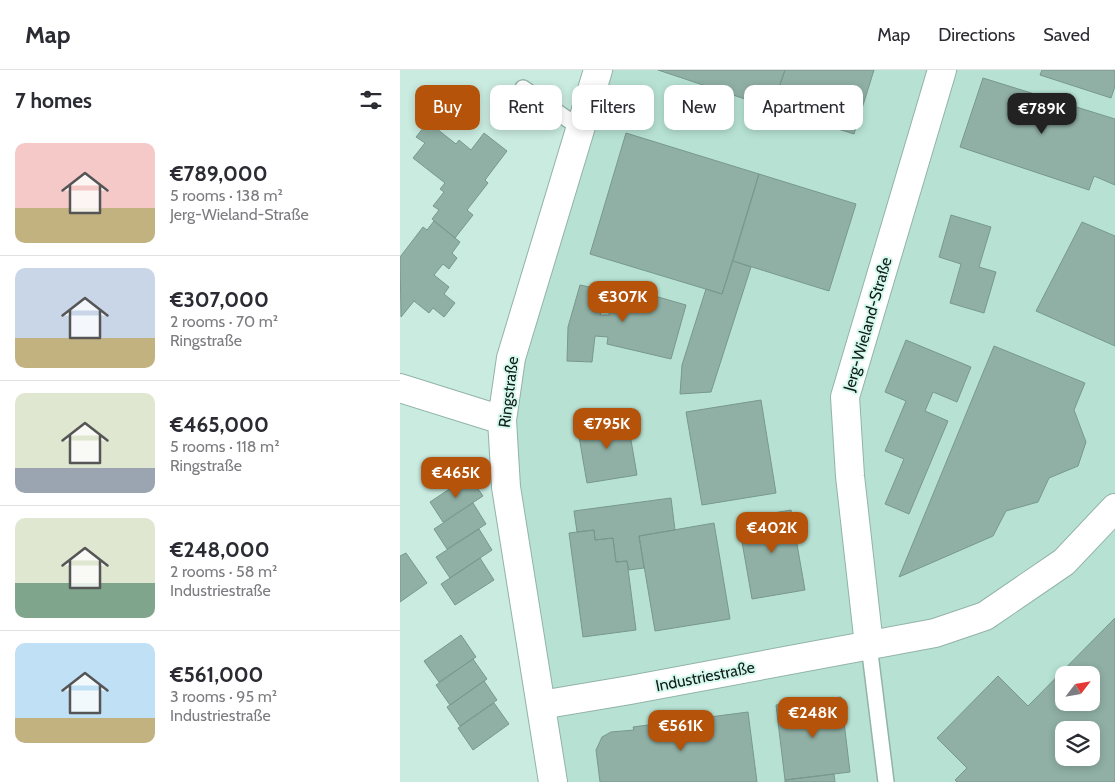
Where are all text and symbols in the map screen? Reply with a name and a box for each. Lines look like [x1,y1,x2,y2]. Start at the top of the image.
text: Map [25,20,71,49]
text: Map [877,24,910,46]
text: Directions [938,24,1015,46]
text: Saved [1043,24,1090,46]
chip: Buy [415,85,480,130]
chip: Rent [490,85,562,130]
chip: Filters [572,85,654,130]
chip: New [664,85,734,130]
chip: Apartment [744,85,863,130]
icon: filters [357,86,385,114]
text: 7 homes [15,88,92,113]
pin: €789K [1007,92,1077,135]
text: €789K [1018,99,1066,118]
text: €789,000 [170,161,267,186]
icon: home [55,163,115,223]
text: 5 rooms · 138 m² [170,186,283,205]
text: Jerg-Wieland-Straße [170,205,309,224]
street label: Jerg-Wieland-Straße [839,255,896,394]
pin: €307K [588,280,658,323]
text: €307,000 [170,287,269,312]
text: €307K [599,287,647,306]
icon: home [55,288,115,348]
text: 2 rooms · 70 m² [170,312,278,331]
text: Ringstraße [170,331,242,350]
street label: Ringstraße [495,355,522,429]
pin: €795K [572,408,642,450]
text: €465,000 [170,412,269,437]
icon: home [55,413,115,473]
text: €795K [584,414,630,433]
text: 5 rooms · 118 m² [170,437,279,456]
text: Ringstraße [170,456,242,475]
pin: €465K [421,456,491,499]
text: €465K [432,463,480,482]
pin: €402K [737,512,807,554]
text: €402K [747,518,797,537]
text: €248,000 [170,537,269,562]
icon: home [55,538,115,598]
text: 2 rooms · 58 m² [170,562,277,581]
text: Industriestraße [170,581,271,600]
street label: Industriestraße [654,658,756,695]
text: €561,000 [170,662,263,687]
icon: home [55,663,115,723]
north arrow [1055,666,1100,711]
map controls [1055,666,1100,766]
text: 3 rooms · 95 m² [170,687,277,706]
pin: €248K [778,696,848,739]
text: €248K [789,703,837,722]
text: Industriestraße [170,706,271,725]
pin: €561K [646,710,716,752]
text: €561K [659,716,703,735]
button: layers [1055,721,1100,766]

